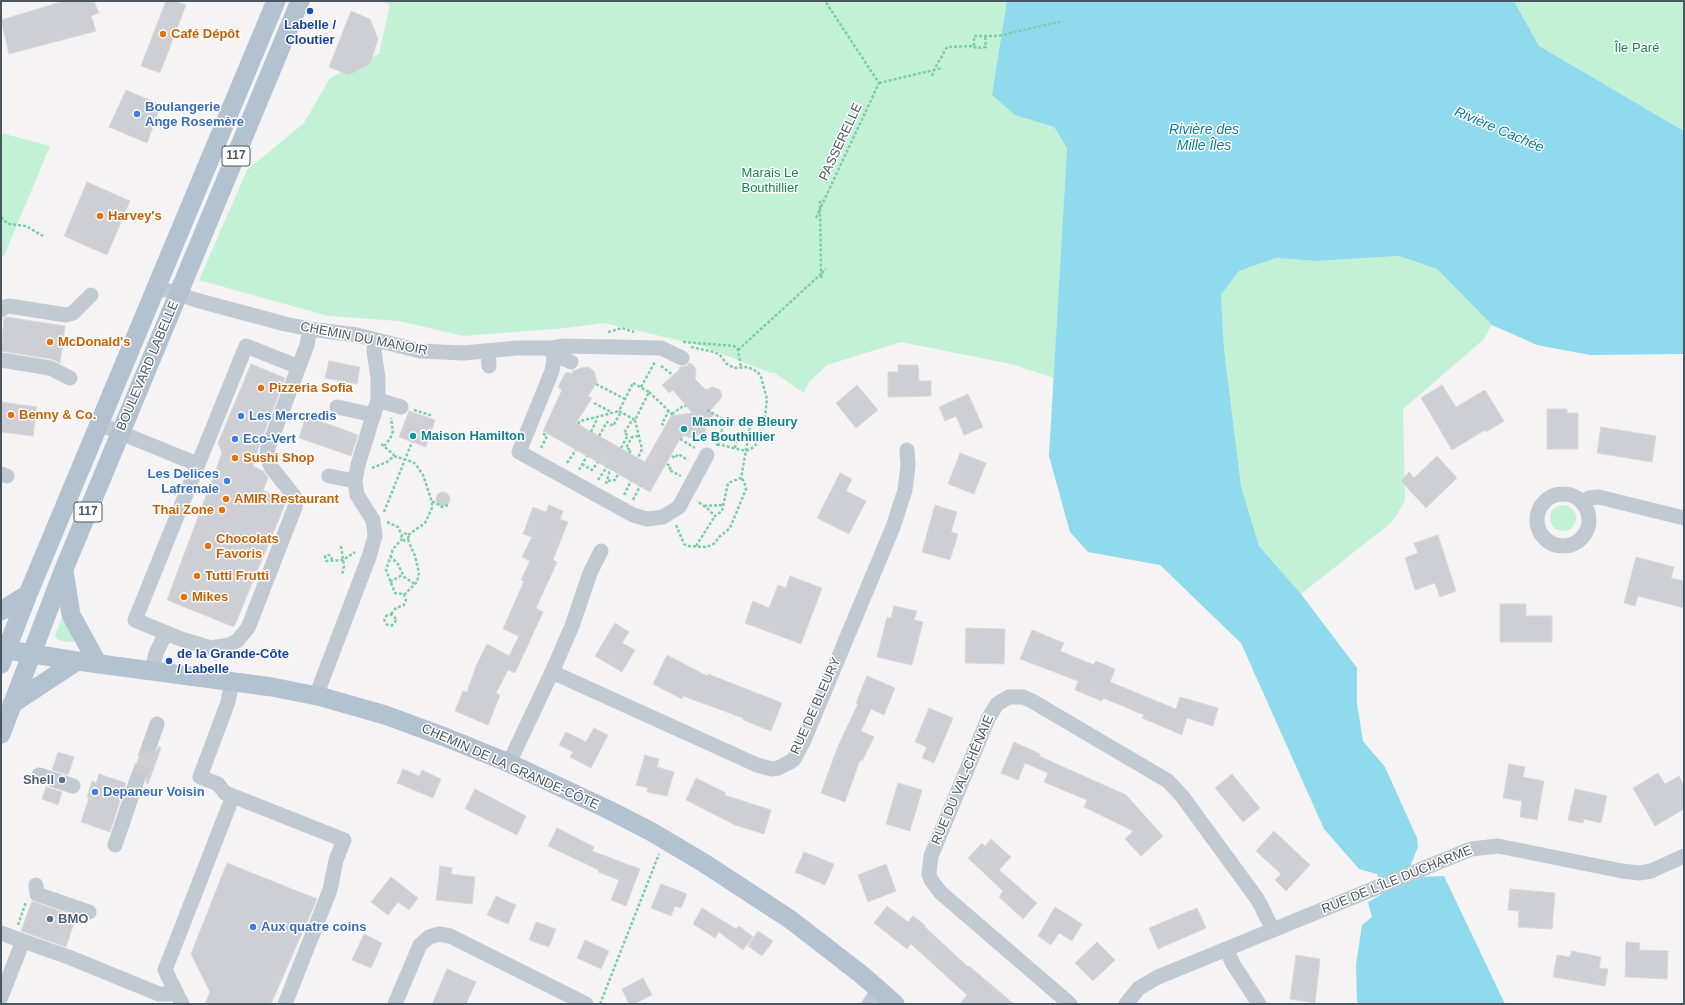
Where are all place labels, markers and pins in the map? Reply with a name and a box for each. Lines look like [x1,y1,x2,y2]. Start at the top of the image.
marker: Labelle / Cloutier [305,6,315,16]
place label: Labelle / Cloutier [284,17,336,48]
place label: Café Dépôt [171,26,240,42]
marker: Café Dépôt [158,29,168,39]
place label: Boulangerie Ange Rosemère [145,99,244,130]
marker: Boulangerie Ange Rosemère [132,109,142,119]
place label: Harvey's [108,208,162,224]
marker: Harvey's [95,211,105,221]
place label: McDonald's [58,334,130,350]
marker: McDonald's [45,337,55,347]
place label: Pizzeria Sofia [269,380,353,396]
marker: Pizzeria Sofia [256,383,266,393]
place label: Benny & Co. [19,407,96,423]
place label: Les Mercredis [249,408,336,424]
marker: Benny & Co. [6,410,16,420]
marker: Les Mercredis [236,411,246,421]
place label: Manoir de Bleury Le Bouthillier [692,414,797,445]
marker: Manoir de Bleury Le Bouthillier [679,424,689,434]
place label: Maison Hamilton [421,428,525,444]
place label: Eco-Vert [243,431,296,447]
marker: Maison Hamilton [408,431,418,441]
marker: Eco-Vert [230,434,240,444]
place label: Sushi Shop [243,450,314,466]
marker: Sushi Shop [230,453,240,463]
place label: Les Delices Lafrenaie [147,466,219,497]
marker: Les Delices Lafrenaie [222,476,232,486]
place label: AMIR Restaurant [234,491,339,507]
marker: AMIR Restaurant [221,494,231,504]
place label: Thai Zone [153,502,214,518]
marker: Thai Zone [217,505,227,515]
place label: Chocolats Favoris [216,531,279,562]
marker: Chocolats Favoris [203,541,213,551]
place label: Tutti Frutti [205,568,269,584]
marker: Tutti Frutti [192,571,202,581]
place label: Mikes [192,589,228,605]
marker: Mikes [179,592,189,602]
place label: de la Grande-Côte / Labelle [177,646,289,677]
marker: de la Grande-Côte / Labelle [164,656,174,666]
place label: Shell [23,772,54,788]
marker: Shell [57,775,67,785]
place label: Depaneur Voisin [103,784,205,800]
marker: Depaneur Voisin [90,787,100,797]
place label: BMO [58,911,88,927]
marker: BMO [45,914,55,924]
place label: Aux quatre coins [261,919,366,935]
marker: Aux quatre coins [248,922,258,932]

